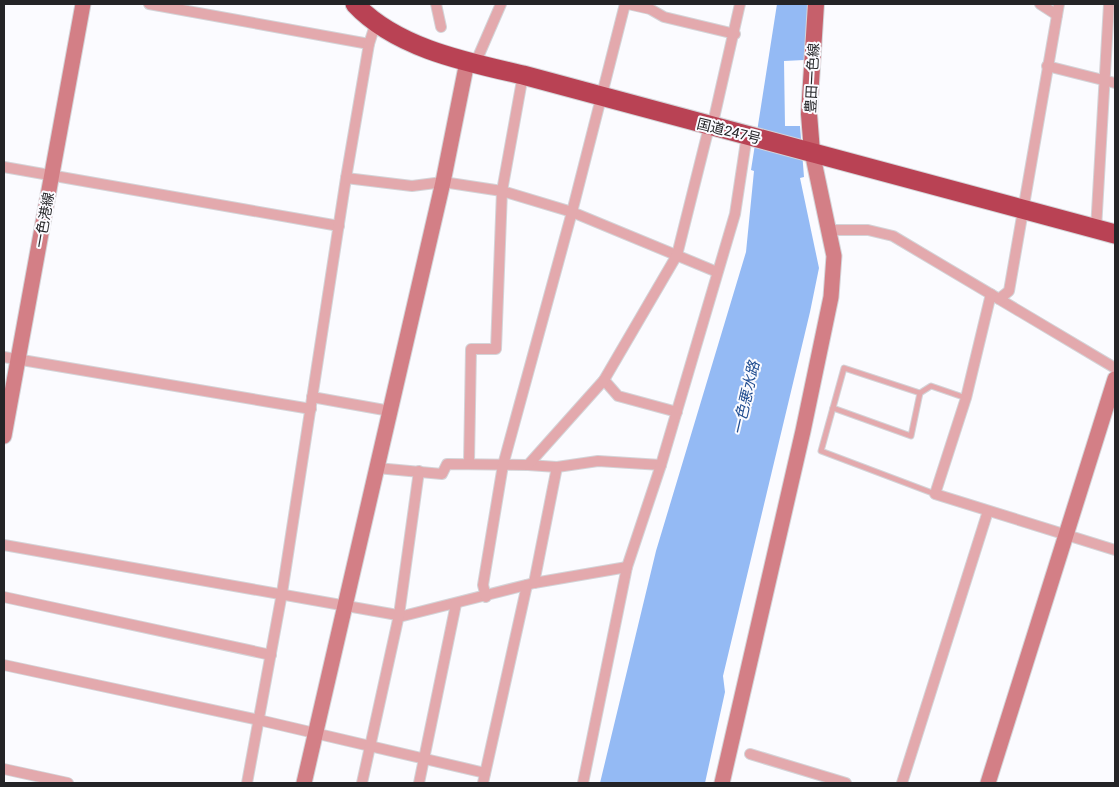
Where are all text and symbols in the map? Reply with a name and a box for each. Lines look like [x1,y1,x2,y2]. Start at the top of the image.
street label: 豊田一色線 [802,43,822,113]
street label: 国道247号 [695,115,763,147]
street label: 一色港線 [31,191,57,249]
water label: 一色悪水路 [729,357,764,437]

